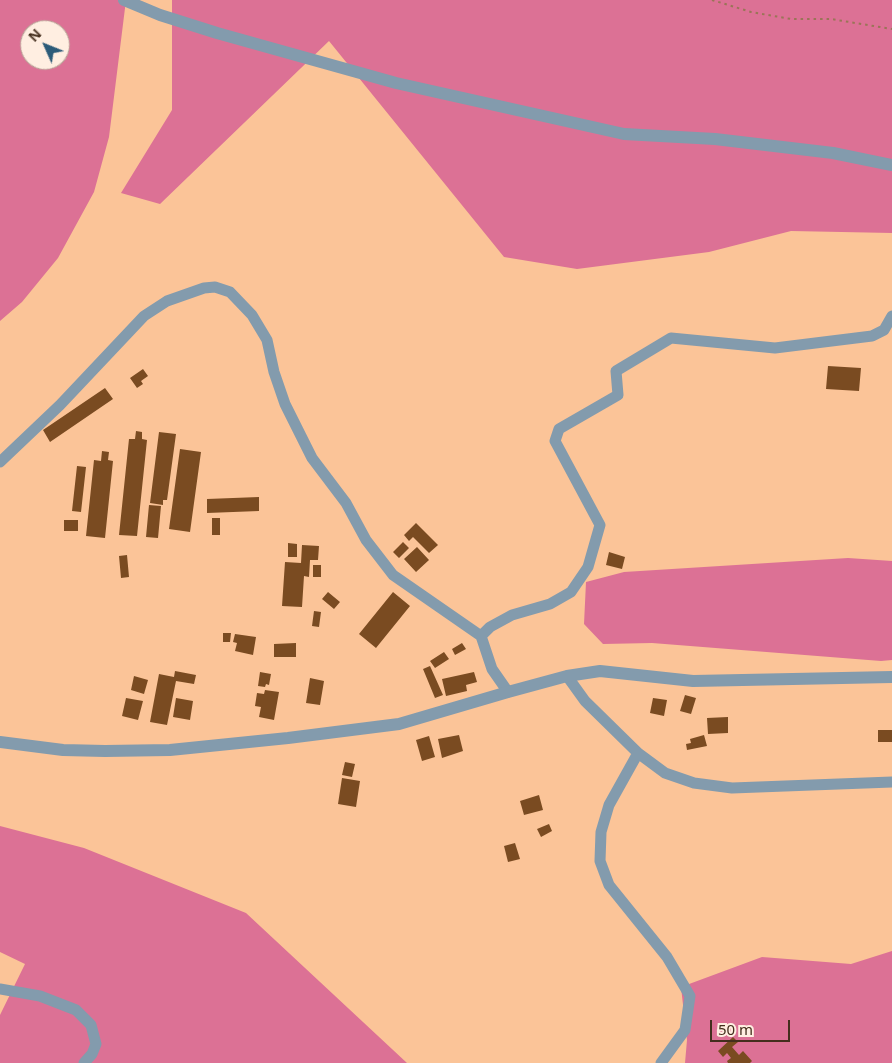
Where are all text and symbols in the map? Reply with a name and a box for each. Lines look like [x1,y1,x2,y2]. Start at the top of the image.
north arrow [20,20,70,70]
text: N [24,24,45,46]
scale bar [712,1010,792,1042]
text: 50 m [718,1019,753,1039]

